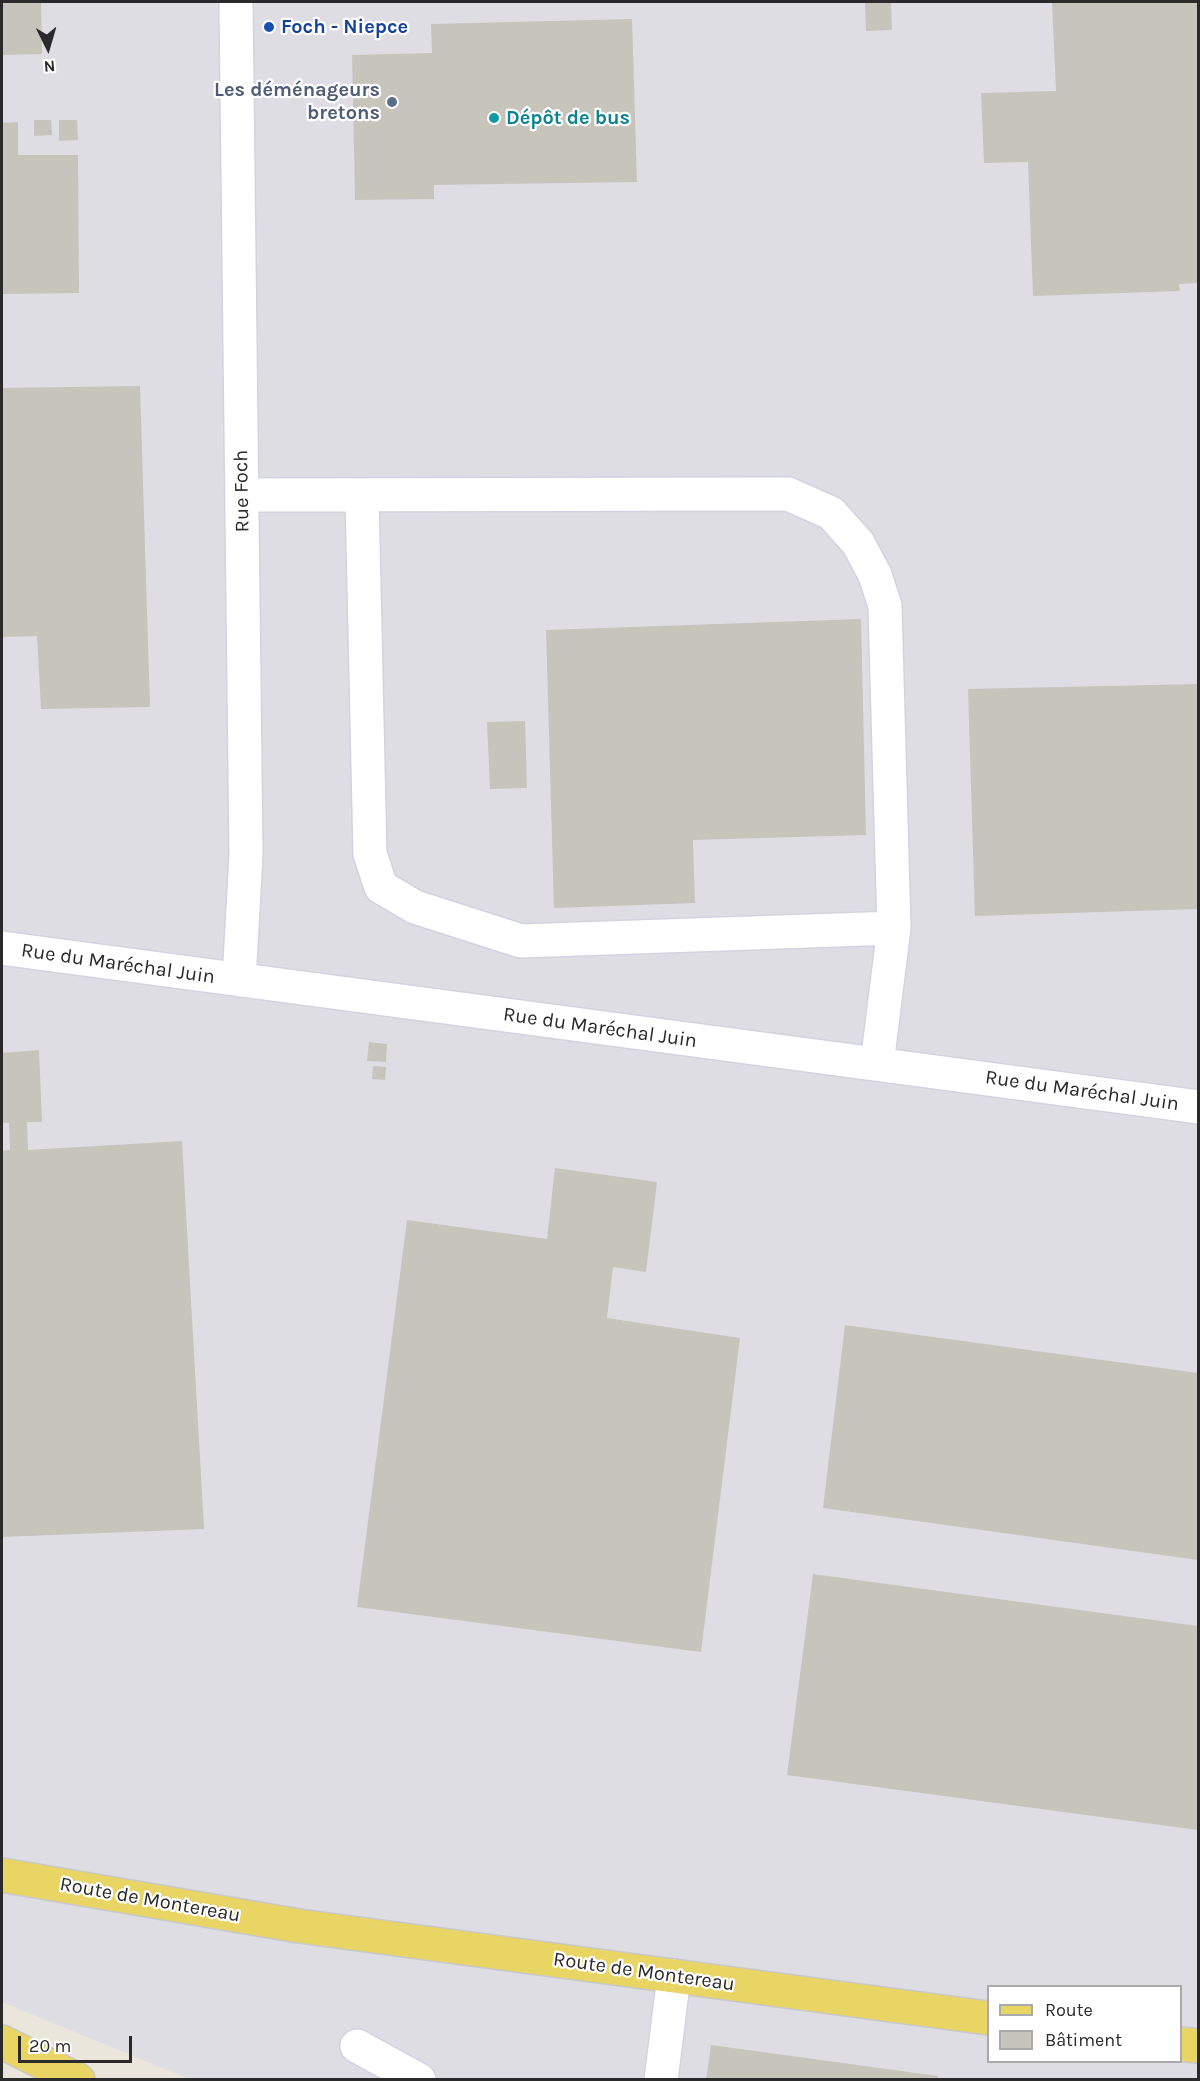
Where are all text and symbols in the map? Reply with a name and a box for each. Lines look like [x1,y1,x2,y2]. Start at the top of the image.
place label: Foch - Niepce [281,15,408,39]
north arrow [18,18,78,78]
marker: Foch - Niepce [262,20,276,34]
text: N [43,56,56,76]
place label: Les déménageurs bretons [214,78,380,125]
marker: Les déménageurs bretons [385,95,399,109]
place label: Dépôt de bus [506,106,630,130]
marker: Dépôt de bus [487,111,501,125]
street label: Rue Foch [229,449,255,533]
street label: Rue du Maréchal Juin [20,939,216,989]
street label: Rue du Maréchal Juin [502,1003,698,1053]
street label: Rue du Maréchal Juin [984,1066,1180,1116]
street label: Route de Montereau [58,1872,242,1928]
street label: Route de Montereau [552,1947,736,1997]
legend [987,1985,1182,2063]
text: Route [1045,1999,1093,2021]
scale bar [21,2024,135,2062]
text: Bâtiment [1045,2029,1122,2051]
text: 20 m [29,2035,71,2057]

